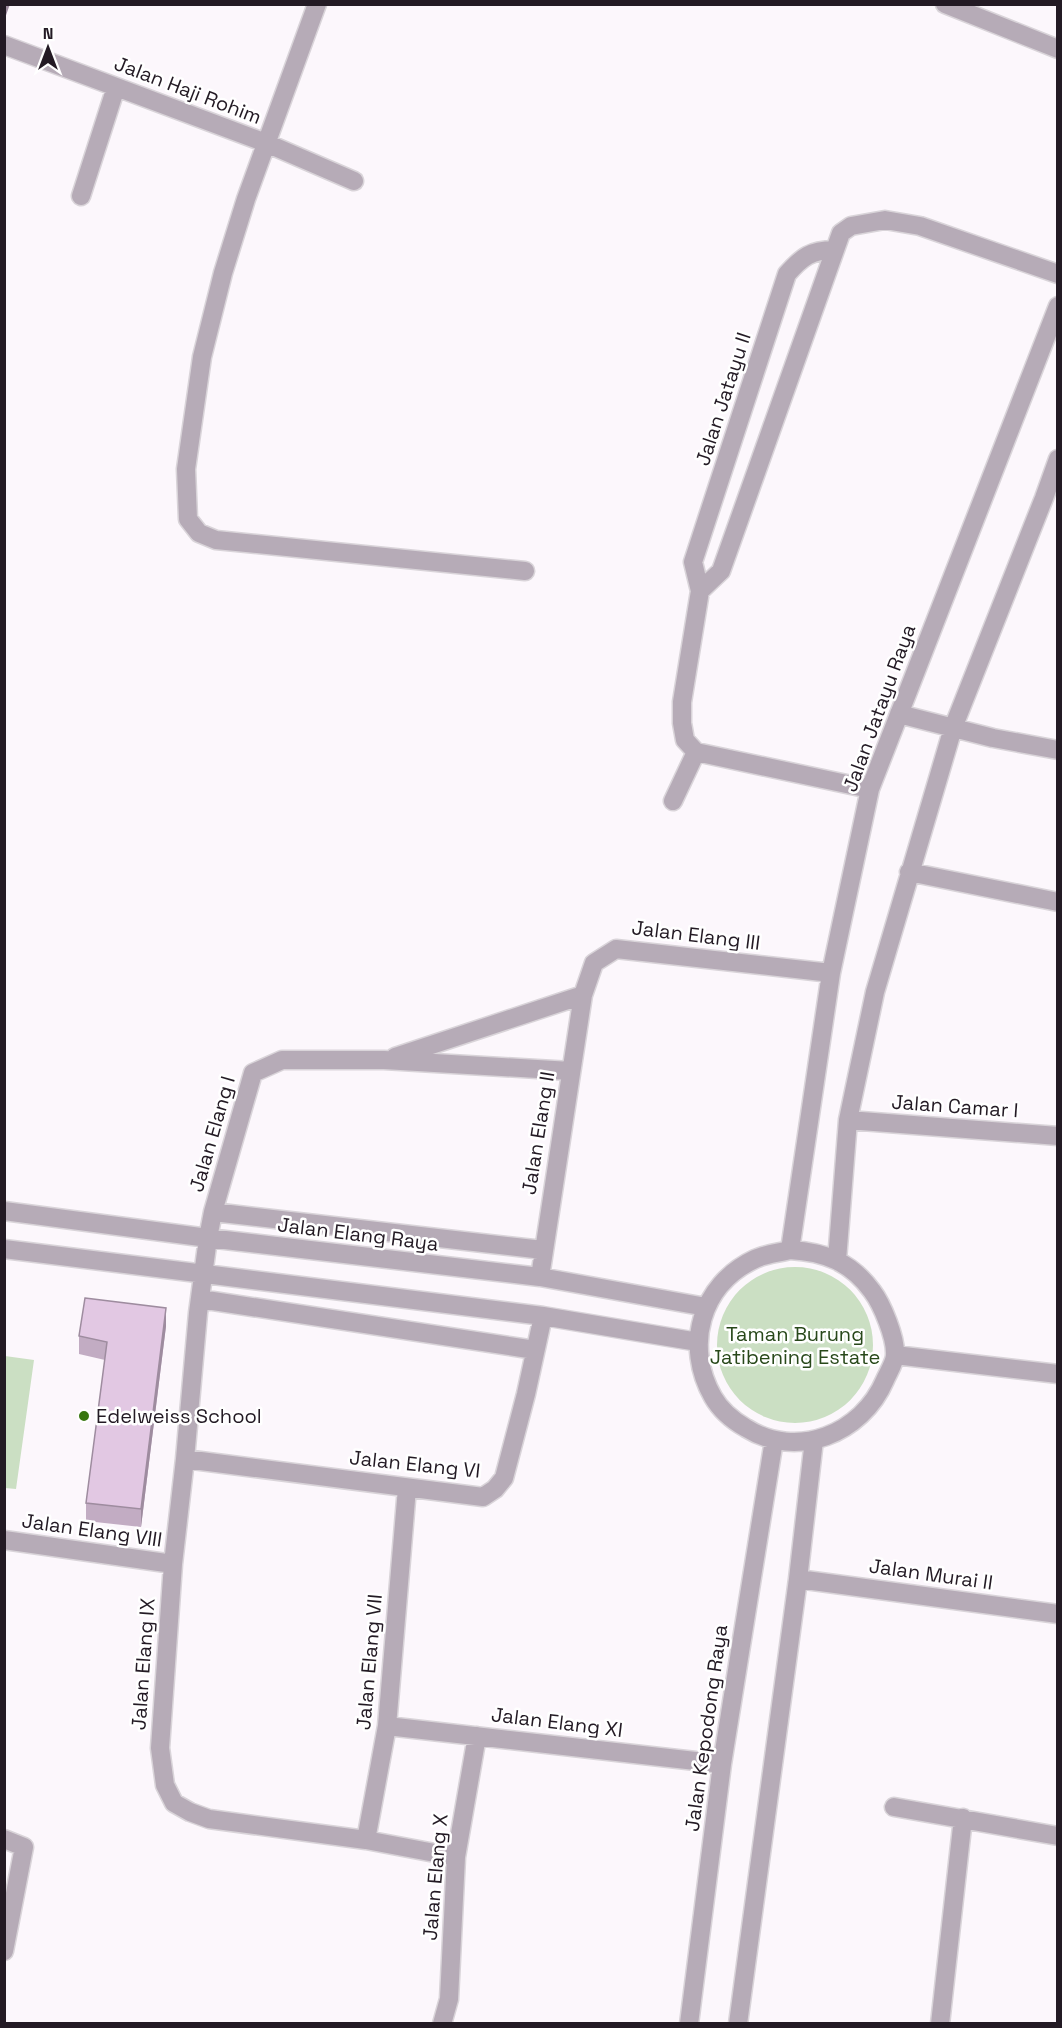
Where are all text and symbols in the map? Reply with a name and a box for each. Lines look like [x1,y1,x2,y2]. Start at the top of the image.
north arrow [18,18,78,78]
text: N [43,23,53,44]
street label: Jalan Haji Rohim [111,50,265,130]
street label: Jalan Jatayu II [689,329,757,469]
street label: Jalan Jatayu Raya [837,621,921,795]
street label: Jalan Elang III [630,914,762,956]
street label: Jalan Elang II [515,1070,561,1196]
street label: Jalan Elang I [183,1073,241,1195]
street label: Jalan Camar I [891,1089,1019,1123]
street label: Jalan Elang Raya [276,1211,440,1257]
park label: Taman Burung Jatibening Estate [710,1321,880,1370]
place label: Edelweiss School [96,1403,262,1429]
marker: Edelweiss School [77,1409,91,1423]
street label: Jalan Elang VI [348,1444,482,1484]
street label: Jalan Elang VIII [20,1507,164,1553]
street label: Jalan Murai II [867,1552,995,1596]
street label: Jalan Elang VII [350,1593,388,1731]
street label: Jalan Elang IX [125,1597,161,1731]
street label: Jalan Kepodong Raya [679,1623,733,1833]
street label: Jalan Elang XI [490,1701,624,1743]
street label: Jalan Elang X [417,1812,454,1942]

